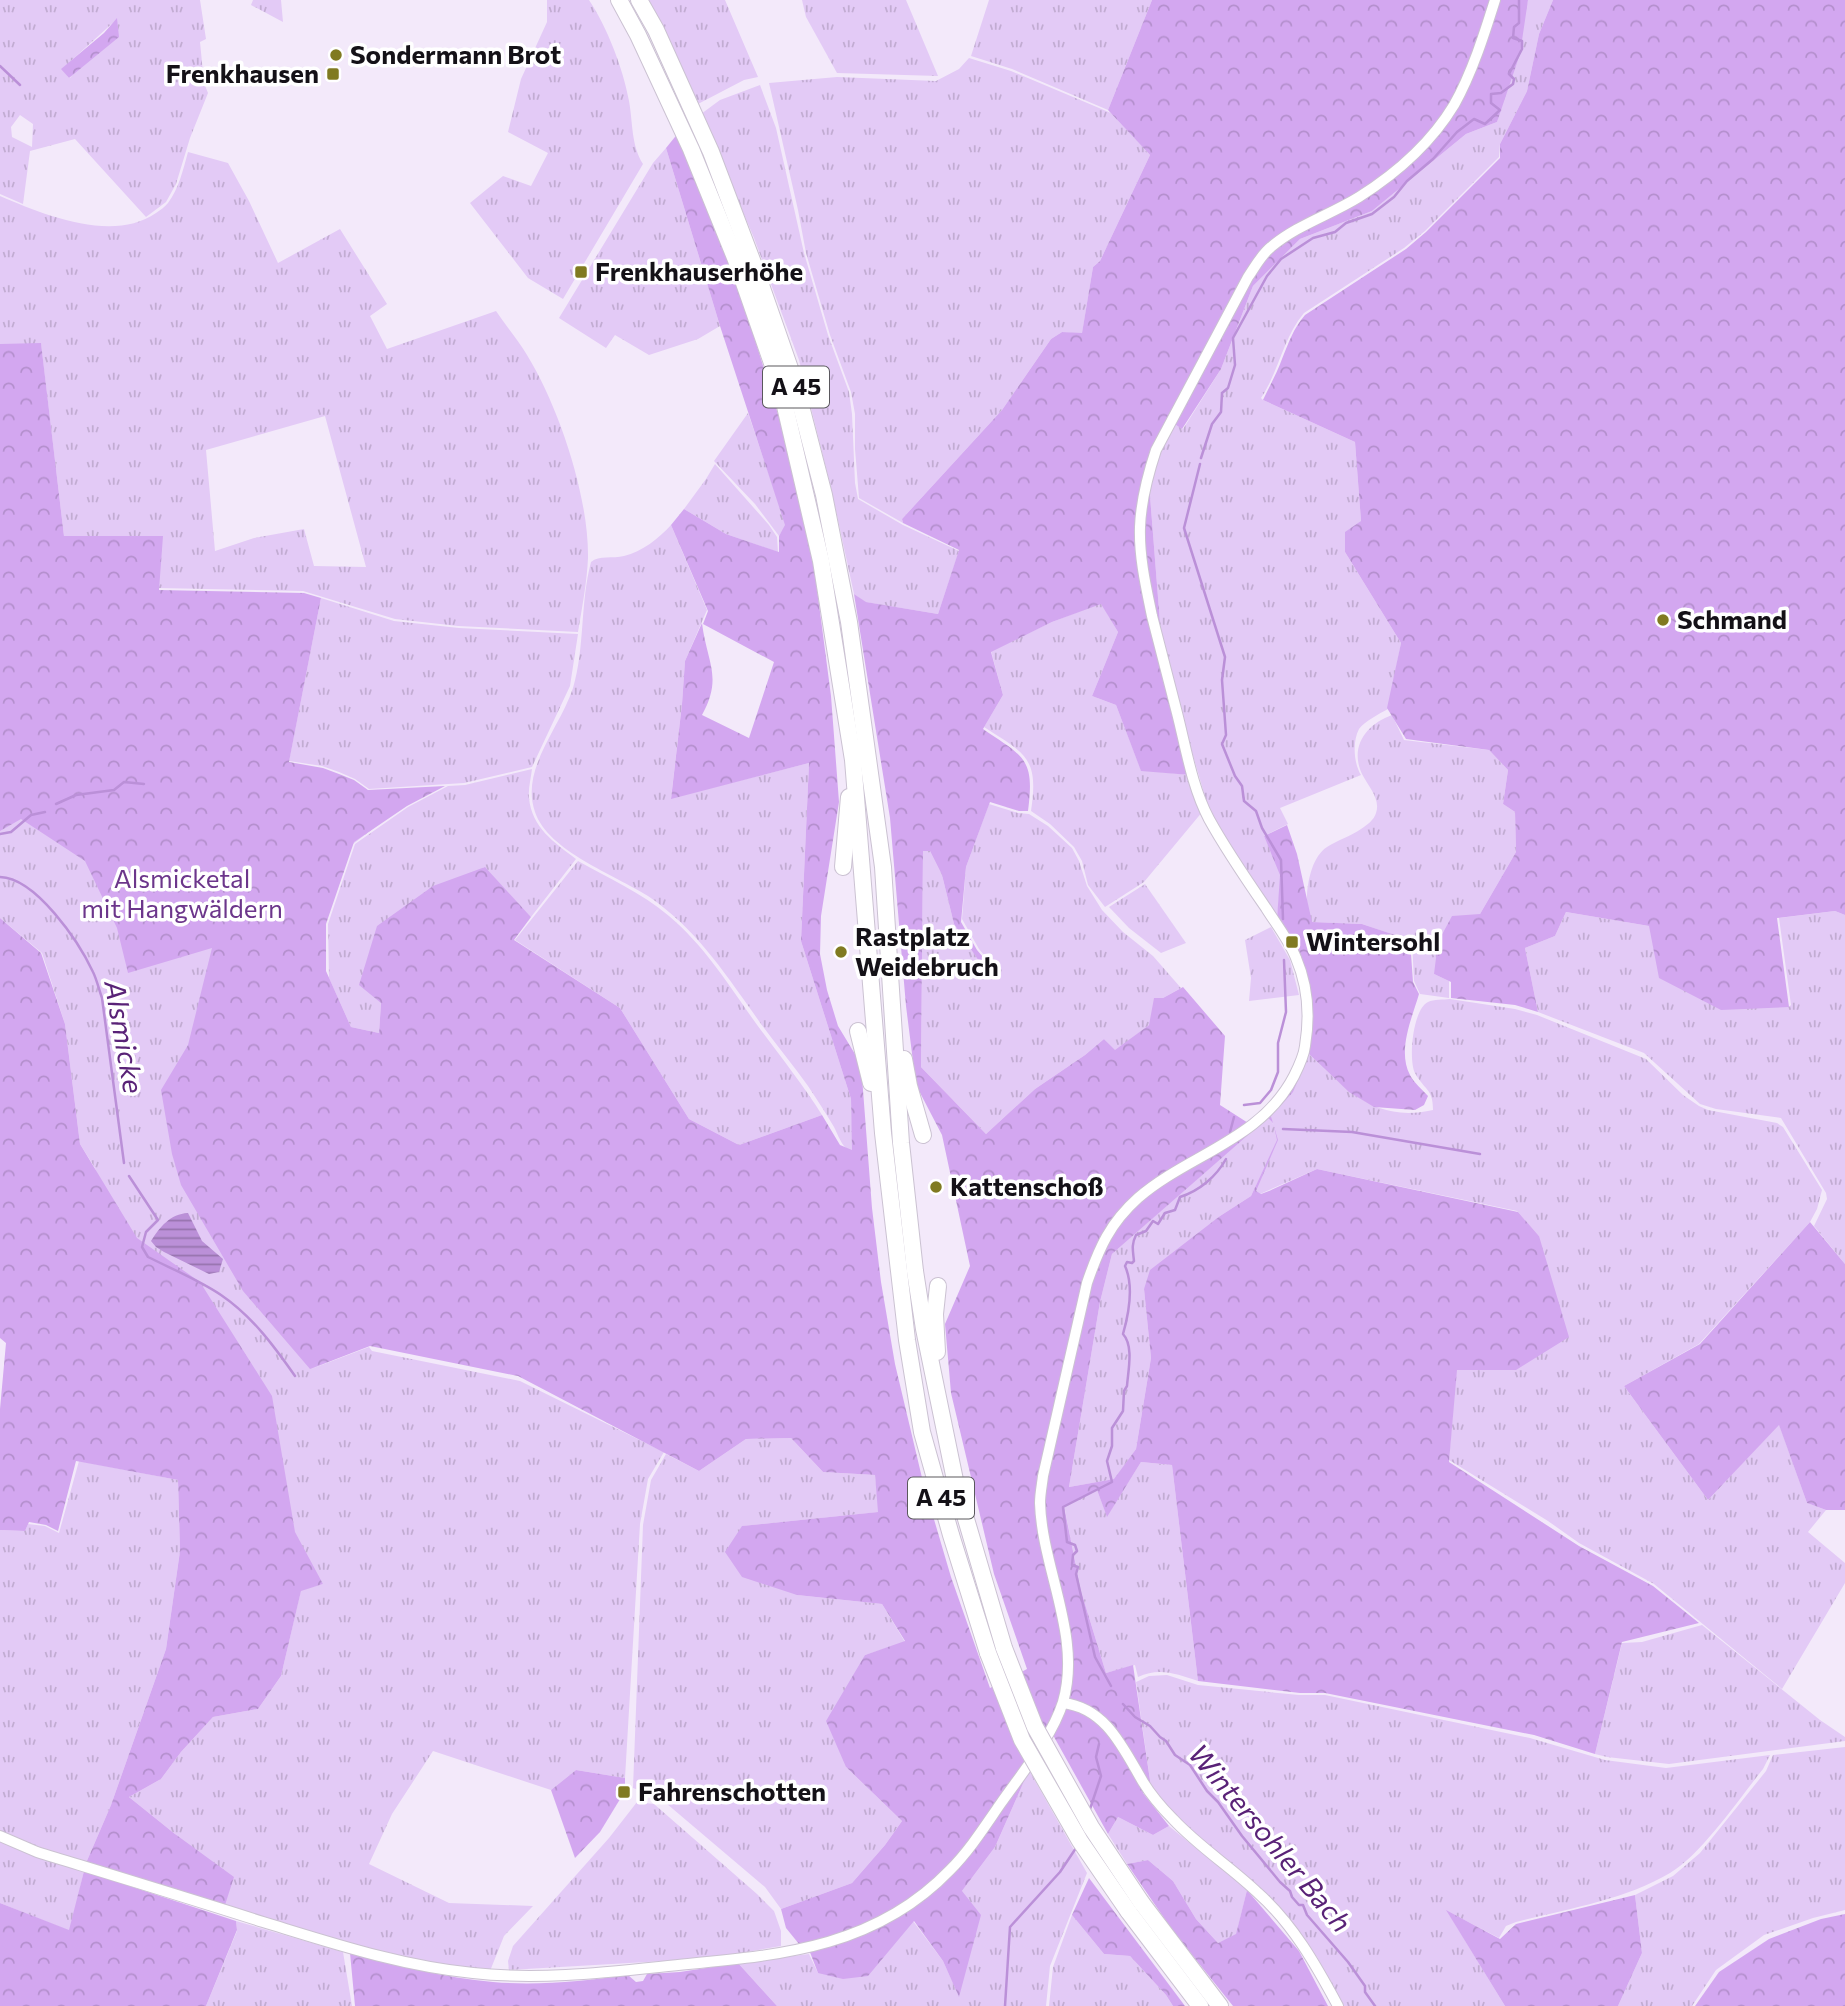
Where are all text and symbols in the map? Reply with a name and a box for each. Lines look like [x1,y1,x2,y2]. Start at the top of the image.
place label: Sondermann Brot [350,38,561,69]
marker: Sondermann Brot [328,47,344,63]
place label: Frenkhausen [166,57,319,88]
marker: Frenkhausen [325,66,341,82]
place label: Frenkhauserhöhe [595,255,803,286]
marker: Frenkhauserhöhe [573,264,589,280]
road number: A 45 [763,366,829,408]
place label: Schmand [1677,603,1787,634]
marker: Schmand [1655,612,1671,628]
park label: Alsmicketal mit Hangwäldern [81,862,283,923]
place label: Rastplatz Weidebruch [855,920,999,981]
place label: Wintersohl [1306,925,1440,956]
marker: Wintersohl [1284,934,1300,950]
marker: Rastplatz Weidebruch [833,944,849,960]
water label: Alsmicke [98,977,152,1096]
place label: Kattenschoß [950,1170,1104,1201]
marker: Kattenschoß [928,1179,944,1195]
road number: A 45 [908,1478,974,1518]
water label: Wintersohler Bach [1182,1736,1359,1938]
place label: Fahrenschotten [638,1775,826,1806]
marker: Fahrenschotten [616,1784,632,1800]

